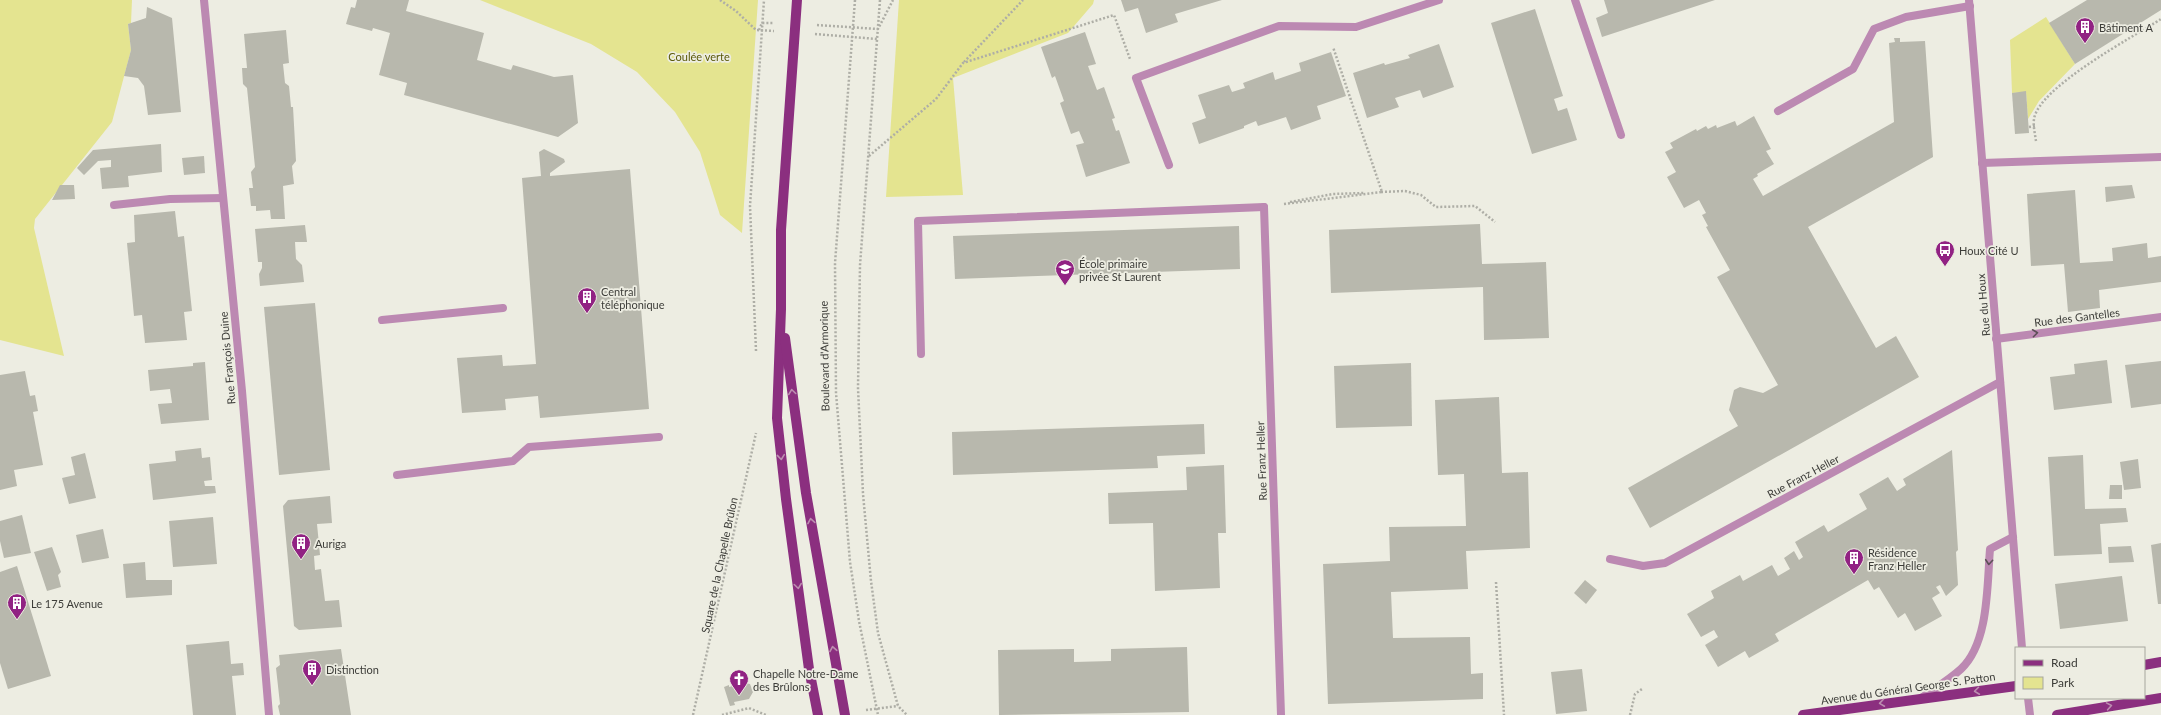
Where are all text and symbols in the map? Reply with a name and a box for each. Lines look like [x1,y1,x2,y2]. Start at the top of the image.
building icon: Bâtiment A [2074,16,2096,44]
place label: Bâtiment A [2099,21,2154,34]
park label: Coulée verte [668,50,730,63]
bus stop icon: Houx Cité U [1934,239,1956,267]
place label: Houx Cité U [1959,244,2019,257]
place label: École primaire privée St Laurent [1079,257,1161,283]
school or university icon: École primaire privée St Laurent [1054,258,1076,286]
street label: Rue du Houx [1974,273,1992,337]
place label: Central téléphonique [601,285,665,311]
building icon: Central téléphonique [576,286,598,314]
street label: Boulevard d'Armorique [817,300,831,411]
street label: Rue des Gantelles [2034,305,2121,329]
street label: Rue François Duine [216,311,238,405]
one-way arrow [2032,329,2038,338]
one-way arrow [788,389,797,395]
street label: Rue Franz Heller [1253,421,1269,501]
street label: Rue Franz Heller [1765,452,1841,500]
one-way arrow [777,454,786,460]
street label: Square de la Chapelle Brûlon [698,496,740,634]
one-way arrow [807,518,816,524]
building icon: Auriga [290,532,312,560]
place label: Auriga [315,537,346,550]
place label: Résidence Franz Heller [1868,546,1926,572]
building icon: Résidence Franz Heller [1843,547,1865,575]
one-way arrow [1984,559,1993,565]
one-way arrow [793,583,802,589]
building icon: Le 175 Avenue [6,592,28,620]
place label: Le 175 Avenue [31,597,103,610]
one-way arrow [829,646,838,652]
legend [2015,647,2145,699]
text: Road [2051,655,2078,670]
building icon: Distinction [301,658,323,686]
place label: Distinction [326,663,379,676]
place label: Chapelle Notre-Dame des Brûlons [753,667,858,693]
church icon: Chapelle Notre-Dame des Brûlons [728,668,750,696]
street label: Avenue du Général George S. Patton [1820,669,1996,707]
text: Park [2051,675,2075,690]
one-way arrow [1974,686,1980,695]
one-way arrow [1879,698,1885,707]
one-way arrow [2106,703,2112,711]

